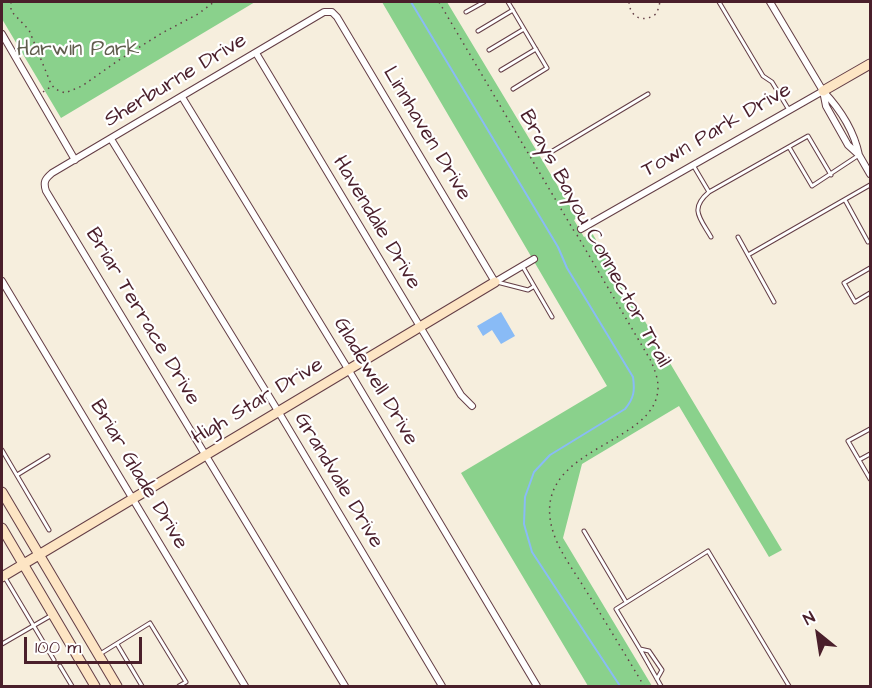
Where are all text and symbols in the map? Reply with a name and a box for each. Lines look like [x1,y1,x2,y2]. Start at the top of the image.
street label: Sherburne Drive [100,29,252,133]
park label: Harwin Park [17,38,139,64]
street label: Linnhaven Drive [376,63,476,205]
street label: Town Park Drive [638,78,796,184]
street label: Brays Bayou Connector Trail [513,106,675,372]
street label: Havendale Drive [326,152,426,294]
street label: Briar Terrace Drive [79,224,205,410]
street label: Gladewell Drive [327,314,423,450]
street label: High Star Drive [188,353,328,451]
street label: Briar Glade Drive [83,396,193,554]
street label: Grandvale Drive [288,409,388,553]
north arrow [788,604,848,664]
text: N [799,606,819,630]
scale bar [27,625,146,663]
text: 100 m [35,635,81,660]

